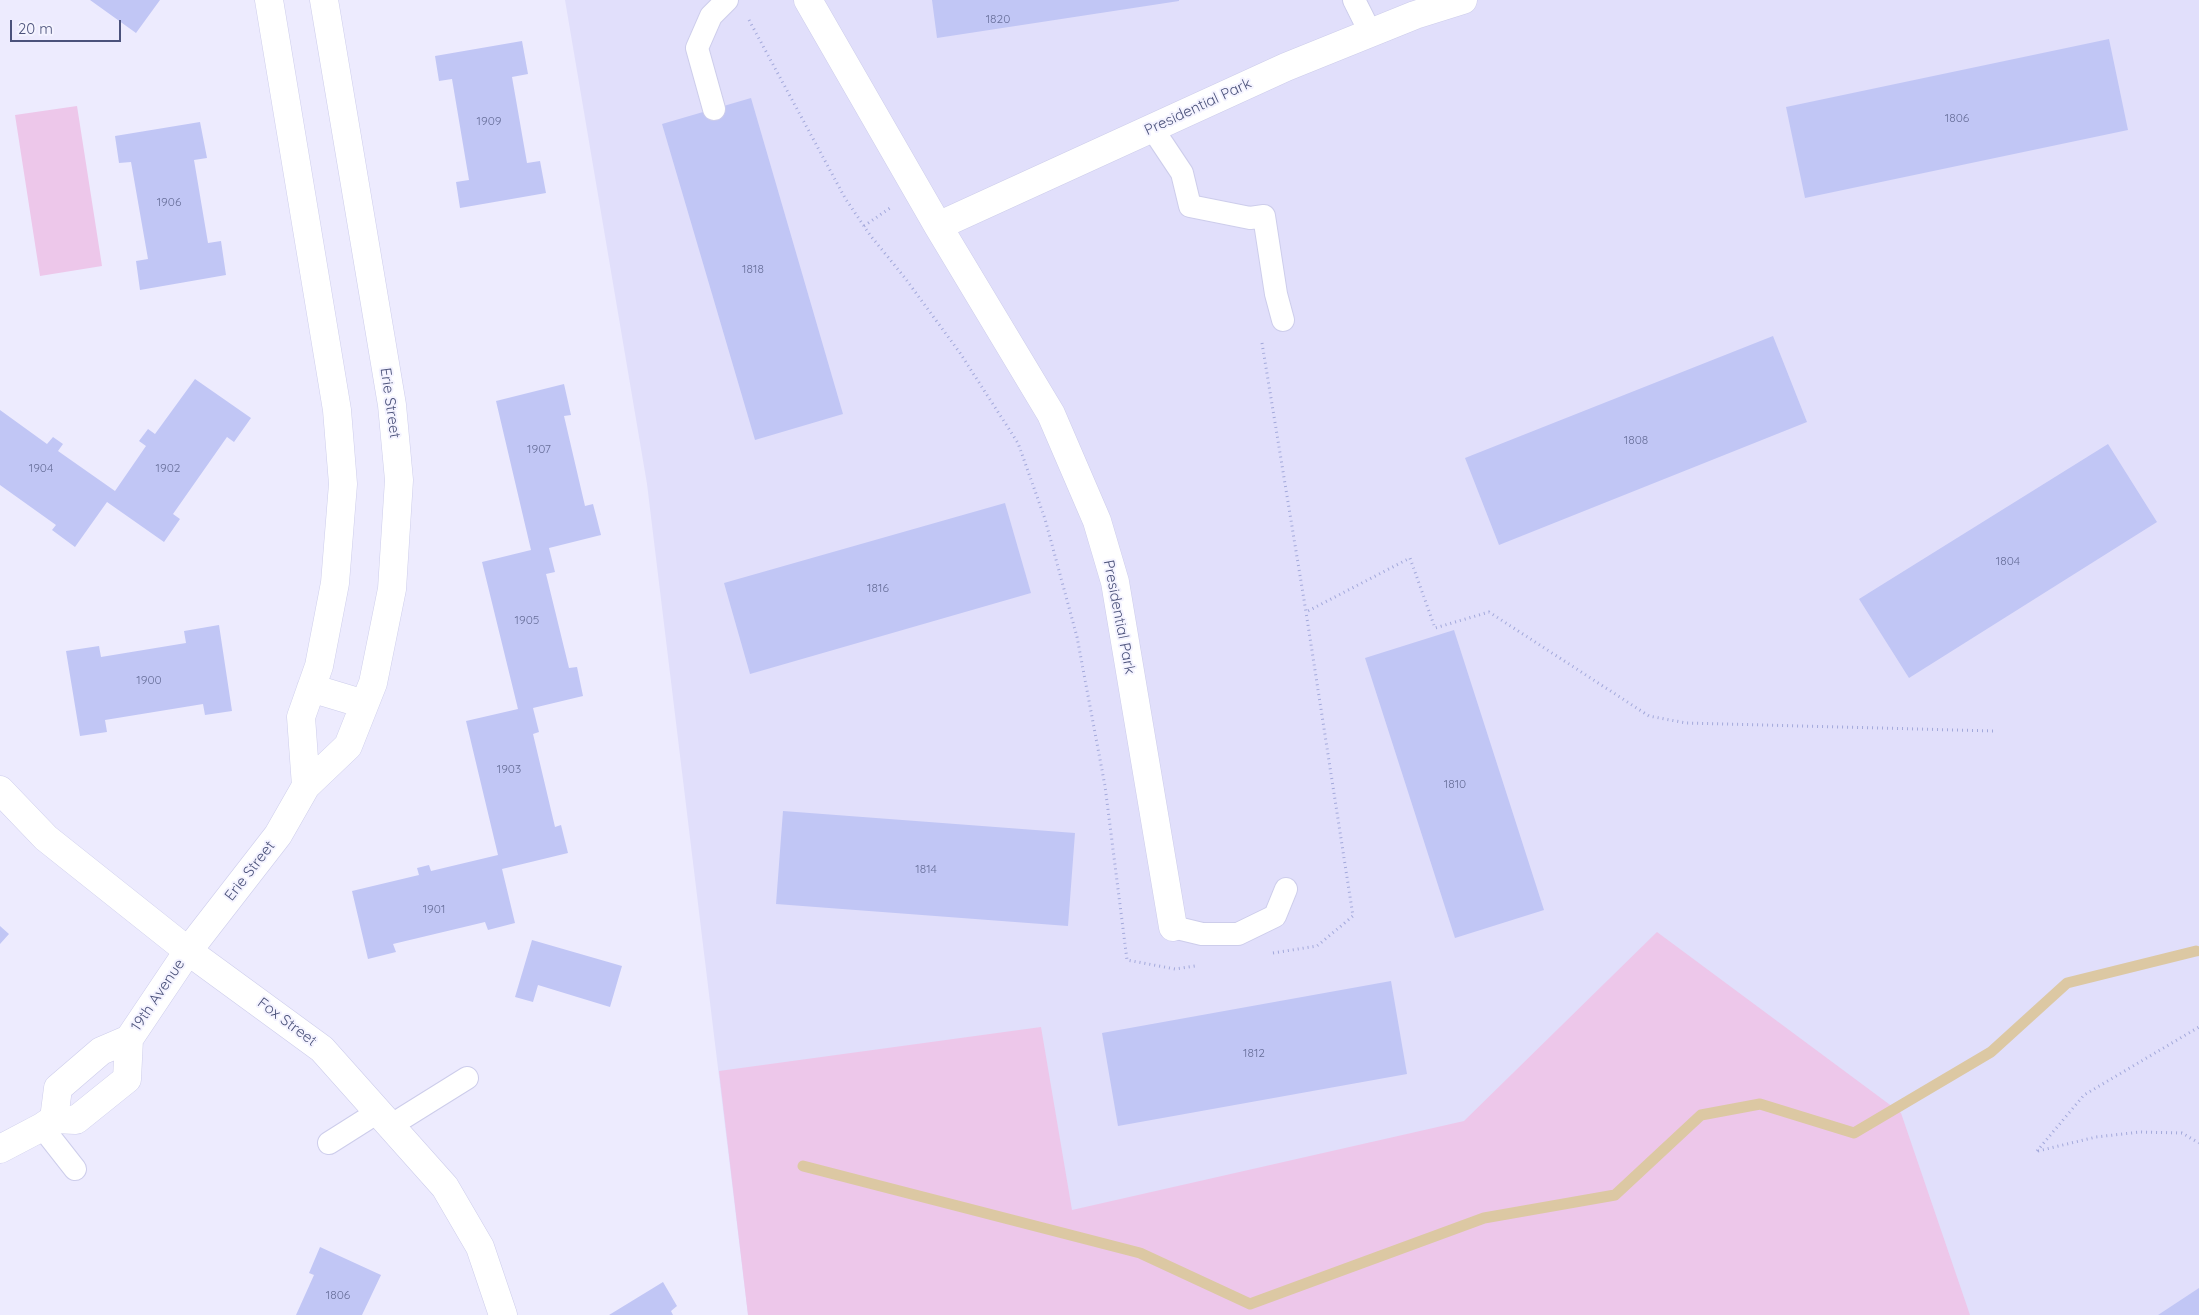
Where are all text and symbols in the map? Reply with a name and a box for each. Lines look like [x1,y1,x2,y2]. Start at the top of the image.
scale bar [12,10,124,42]
house number: 1820 [986,12,1010,26]
text: 20 m [18,19,53,38]
street label: Presidential Park [1142,74,1254,140]
house number: 1806 [1945,111,1969,125]
house number: 1909 [477,114,501,128]
house number: 1906 [157,195,181,209]
house number: 1818 [742,262,764,276]
street label: Erie Street [376,367,404,439]
house number: 1808 [1624,433,1648,447]
house number: 1907 [527,442,551,456]
house number: 1904 [29,461,53,475]
house number: 1902 [156,461,180,475]
house number: 1804 [1996,554,2020,568]
street label: Presidential Park [1099,558,1139,676]
house number: 1816 [867,581,889,595]
house number: 1905 [515,613,539,627]
house number: 1900 [136,673,162,687]
house number: 1903 [497,762,521,776]
house number: 1810 [1444,777,1466,791]
street label: Erie Street [221,837,279,905]
house number: 1814 [915,862,937,876]
house number: 1901 [423,902,445,916]
street label: 19th Avenue [127,956,189,1034]
street label: Fox Street [254,994,320,1050]
house number: 1812 [1243,1046,1265,1060]
house number: 1806 [326,1288,350,1302]

